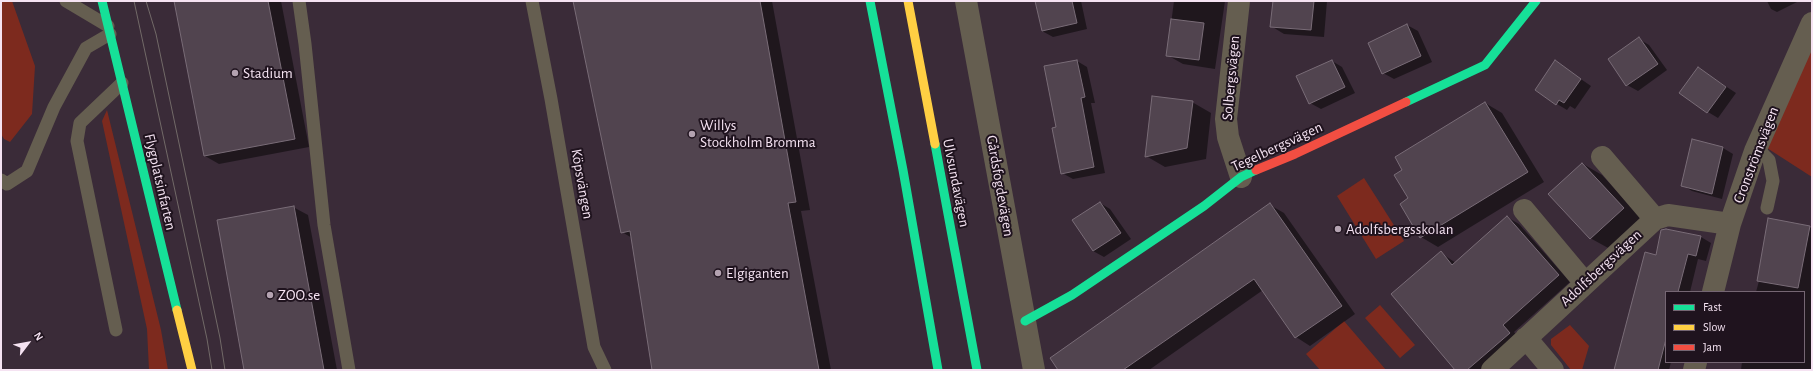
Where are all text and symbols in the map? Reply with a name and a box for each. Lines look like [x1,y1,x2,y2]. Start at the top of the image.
street label: Solbergsvägen [1218,35,1244,121]
place label: Stadium [243,64,293,82]
marker: Stadium [230,68,240,78]
street label: Cronströmsvägen [1729,104,1783,206]
place label: Willys Stockholm Bromma [700,116,816,151]
street label: Tegelbergsvägen [1229,118,1325,176]
marker: Willys Stockholm Bromma [687,129,697,139]
street label: Flygplatsinfarten [140,132,180,232]
street label: Gårdsfogdevägen [982,134,1018,238]
street label: Ulvsundavägen [939,137,973,229]
street label: Köpsvängen [567,147,597,221]
place label: Adolfsbergsskolan [1346,220,1453,238]
marker: Adolfsbergsskolan [1333,224,1343,234]
street label: Adolfsbergsvägen [1557,226,1645,310]
place label: Elgiganten [726,264,789,282]
marker: Elgiganten [713,268,723,278]
place label: ZOO.se [278,286,320,304]
marker: ZOO.se [265,290,275,300]
legend [1665,291,1805,363]
text: Fast [1703,301,1722,313]
text: Slow [1703,321,1725,333]
north arrow [8,323,48,363]
text: N [32,330,45,343]
text: Jam [1703,341,1722,353]

